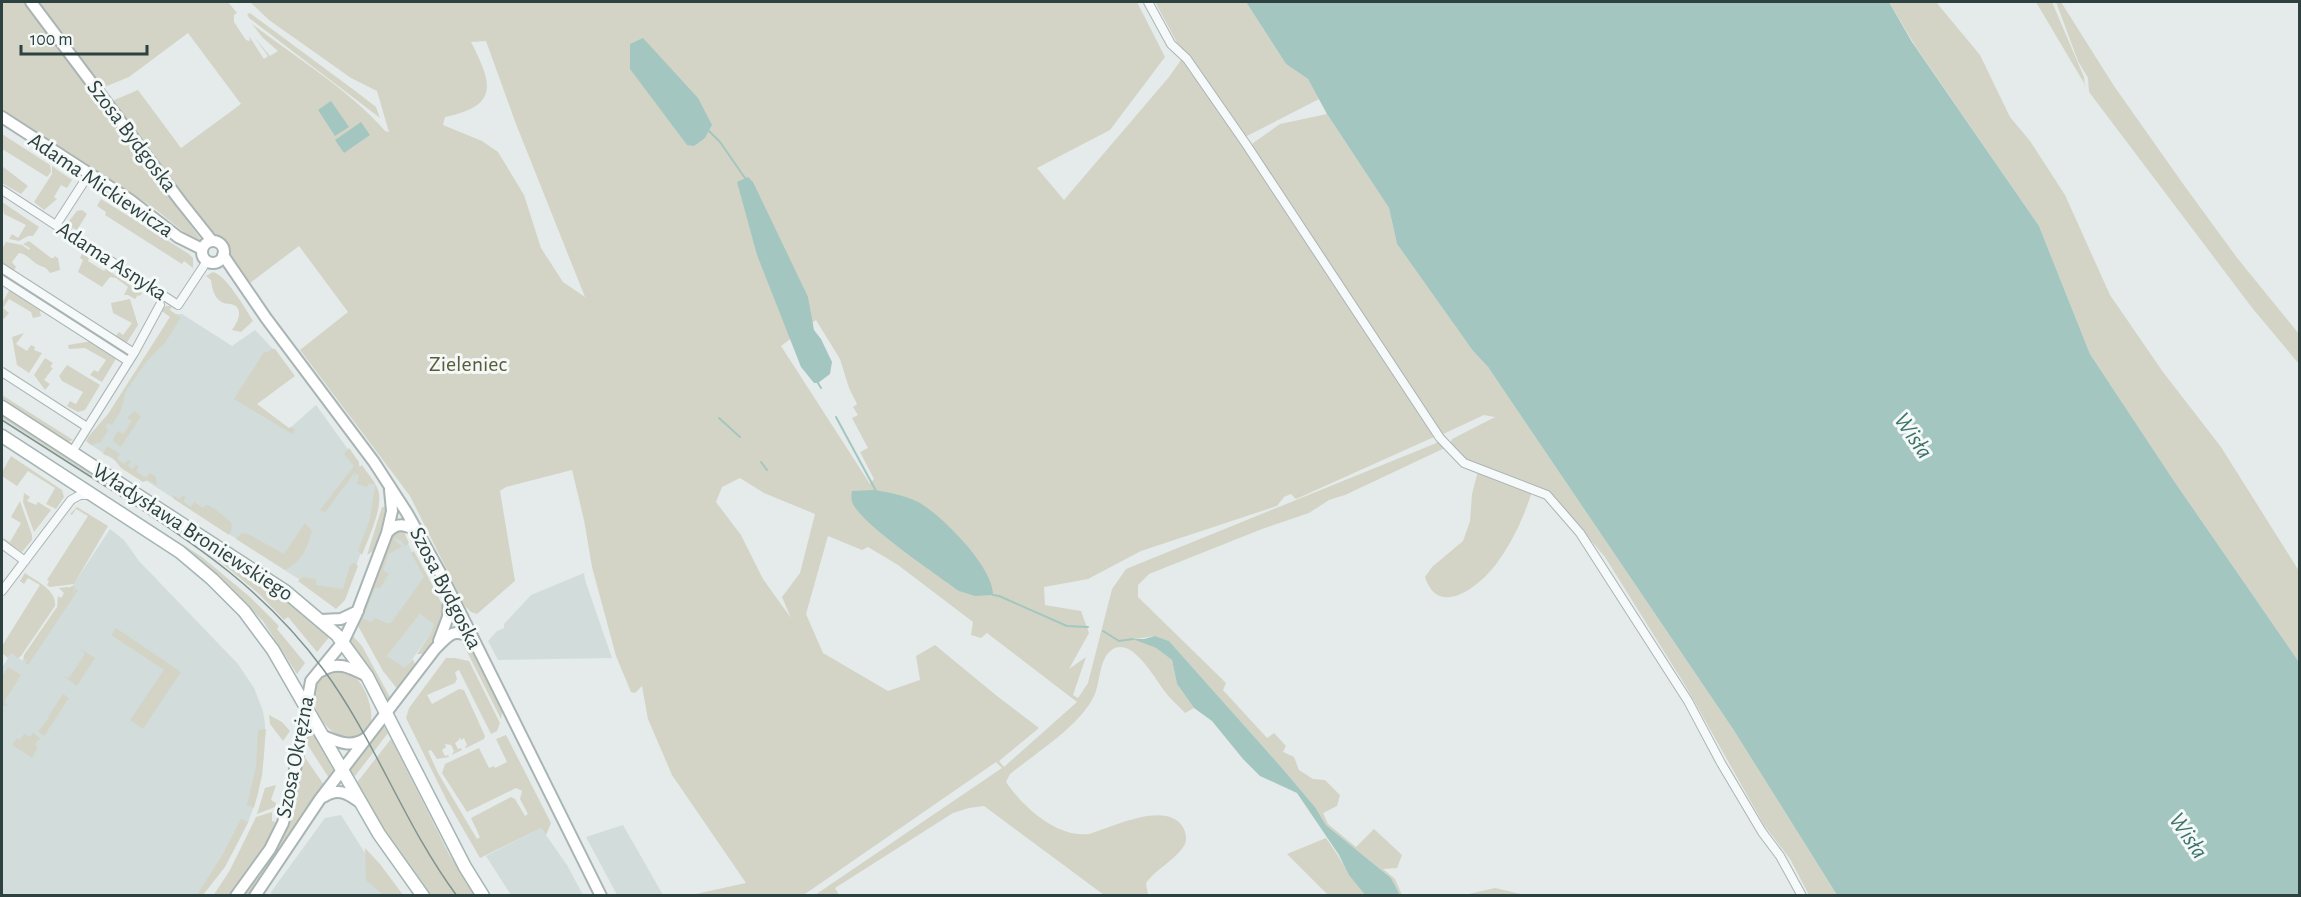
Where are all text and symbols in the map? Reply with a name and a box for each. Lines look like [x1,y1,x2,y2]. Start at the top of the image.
scale bar [21,18,147,56]
text: 100 m [30,31,73,49]
street label: Szosa Bydgoska [83,76,181,196]
street label: Adama Mickiewicza [25,128,177,242]
street label: Adama Asnyka [53,217,171,305]
park label: Zieleniec [429,353,507,375]
water label: Wisła [1889,409,1937,463]
street label: Władysława Broniewskiego [89,459,297,605]
street label: Szosa Bydgoska [406,523,486,653]
street label: Szosa Okrężna [272,694,318,820]
water label: Wisła [2164,809,2212,863]

